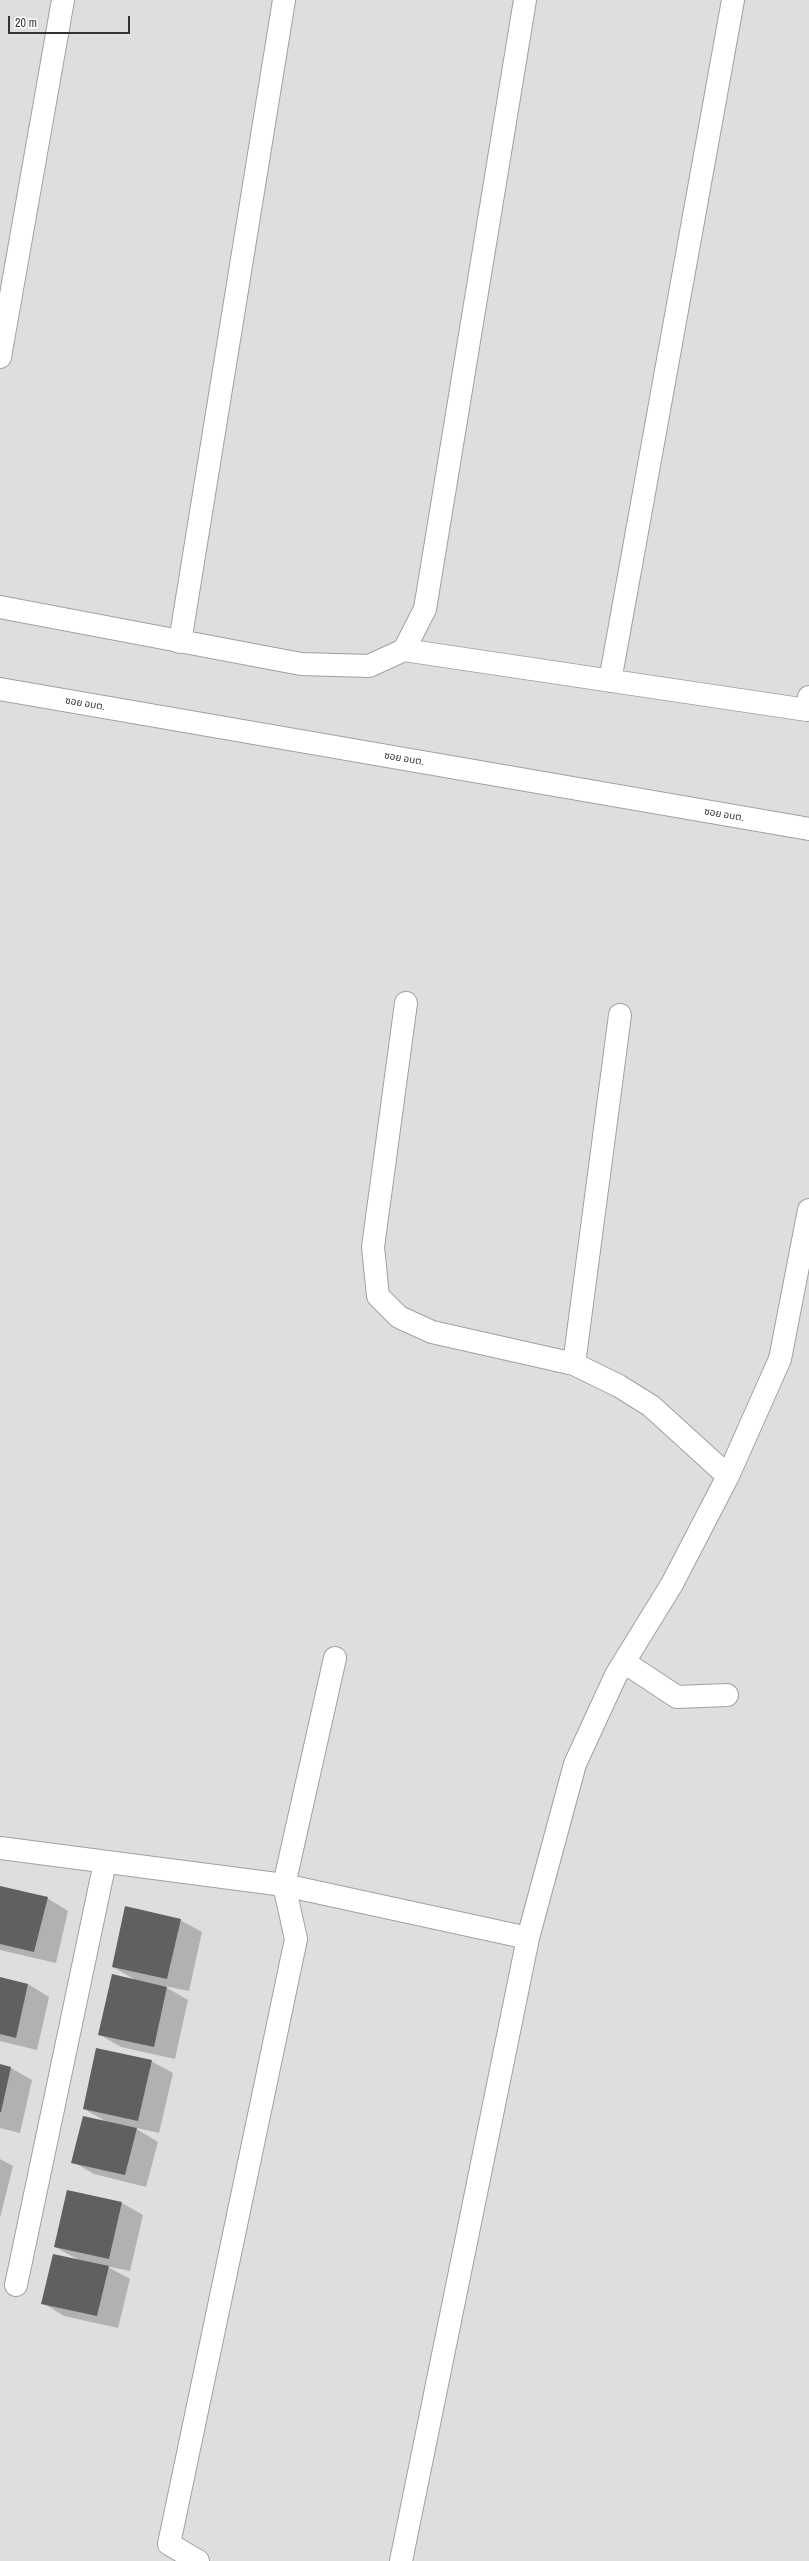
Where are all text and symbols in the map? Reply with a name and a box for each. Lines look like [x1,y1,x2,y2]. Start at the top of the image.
scale bar [10,8,132,34]
text: 20 m [15,15,37,31]
street label: ซอย อบต. [64,695,106,713]
street label: ซอย อบต. [383,750,425,768]
street label: ซอย อบต. [703,806,745,824]

